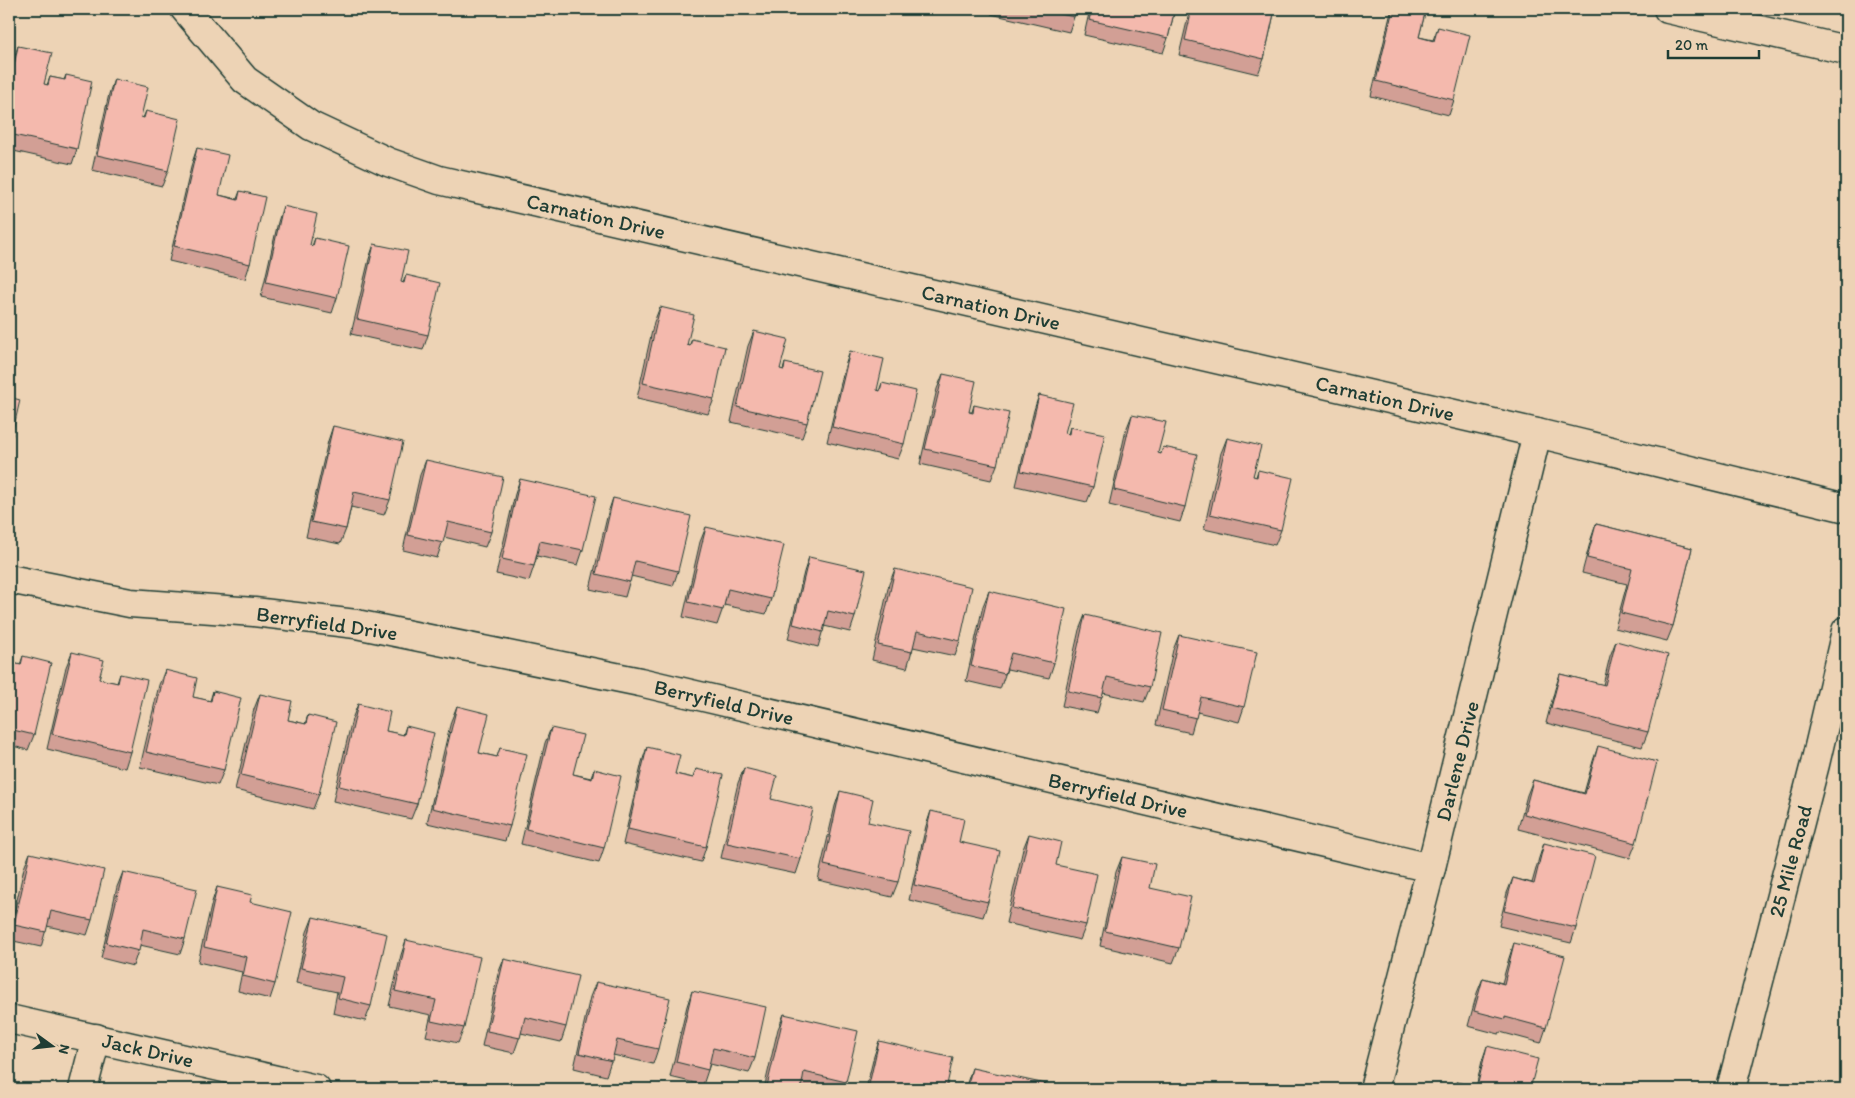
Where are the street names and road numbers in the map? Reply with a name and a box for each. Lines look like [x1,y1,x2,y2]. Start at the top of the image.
street label: Carnation Drive [524,188,668,244]
street label: Carnation Drive [919,279,1063,335]
street label: Carnation Drive [1313,370,1457,426]
street label: Berryfield Drive [255,601,399,645]
street label: Berryfield Drive [652,674,796,730]
street label: Darlene Drive [1430,698,1484,824]
street label: Berryfield Drive [1046,767,1190,823]
street label: 25 Mile Road [1763,802,1817,920]
street label: Jack Drive [100,1027,196,1073]

